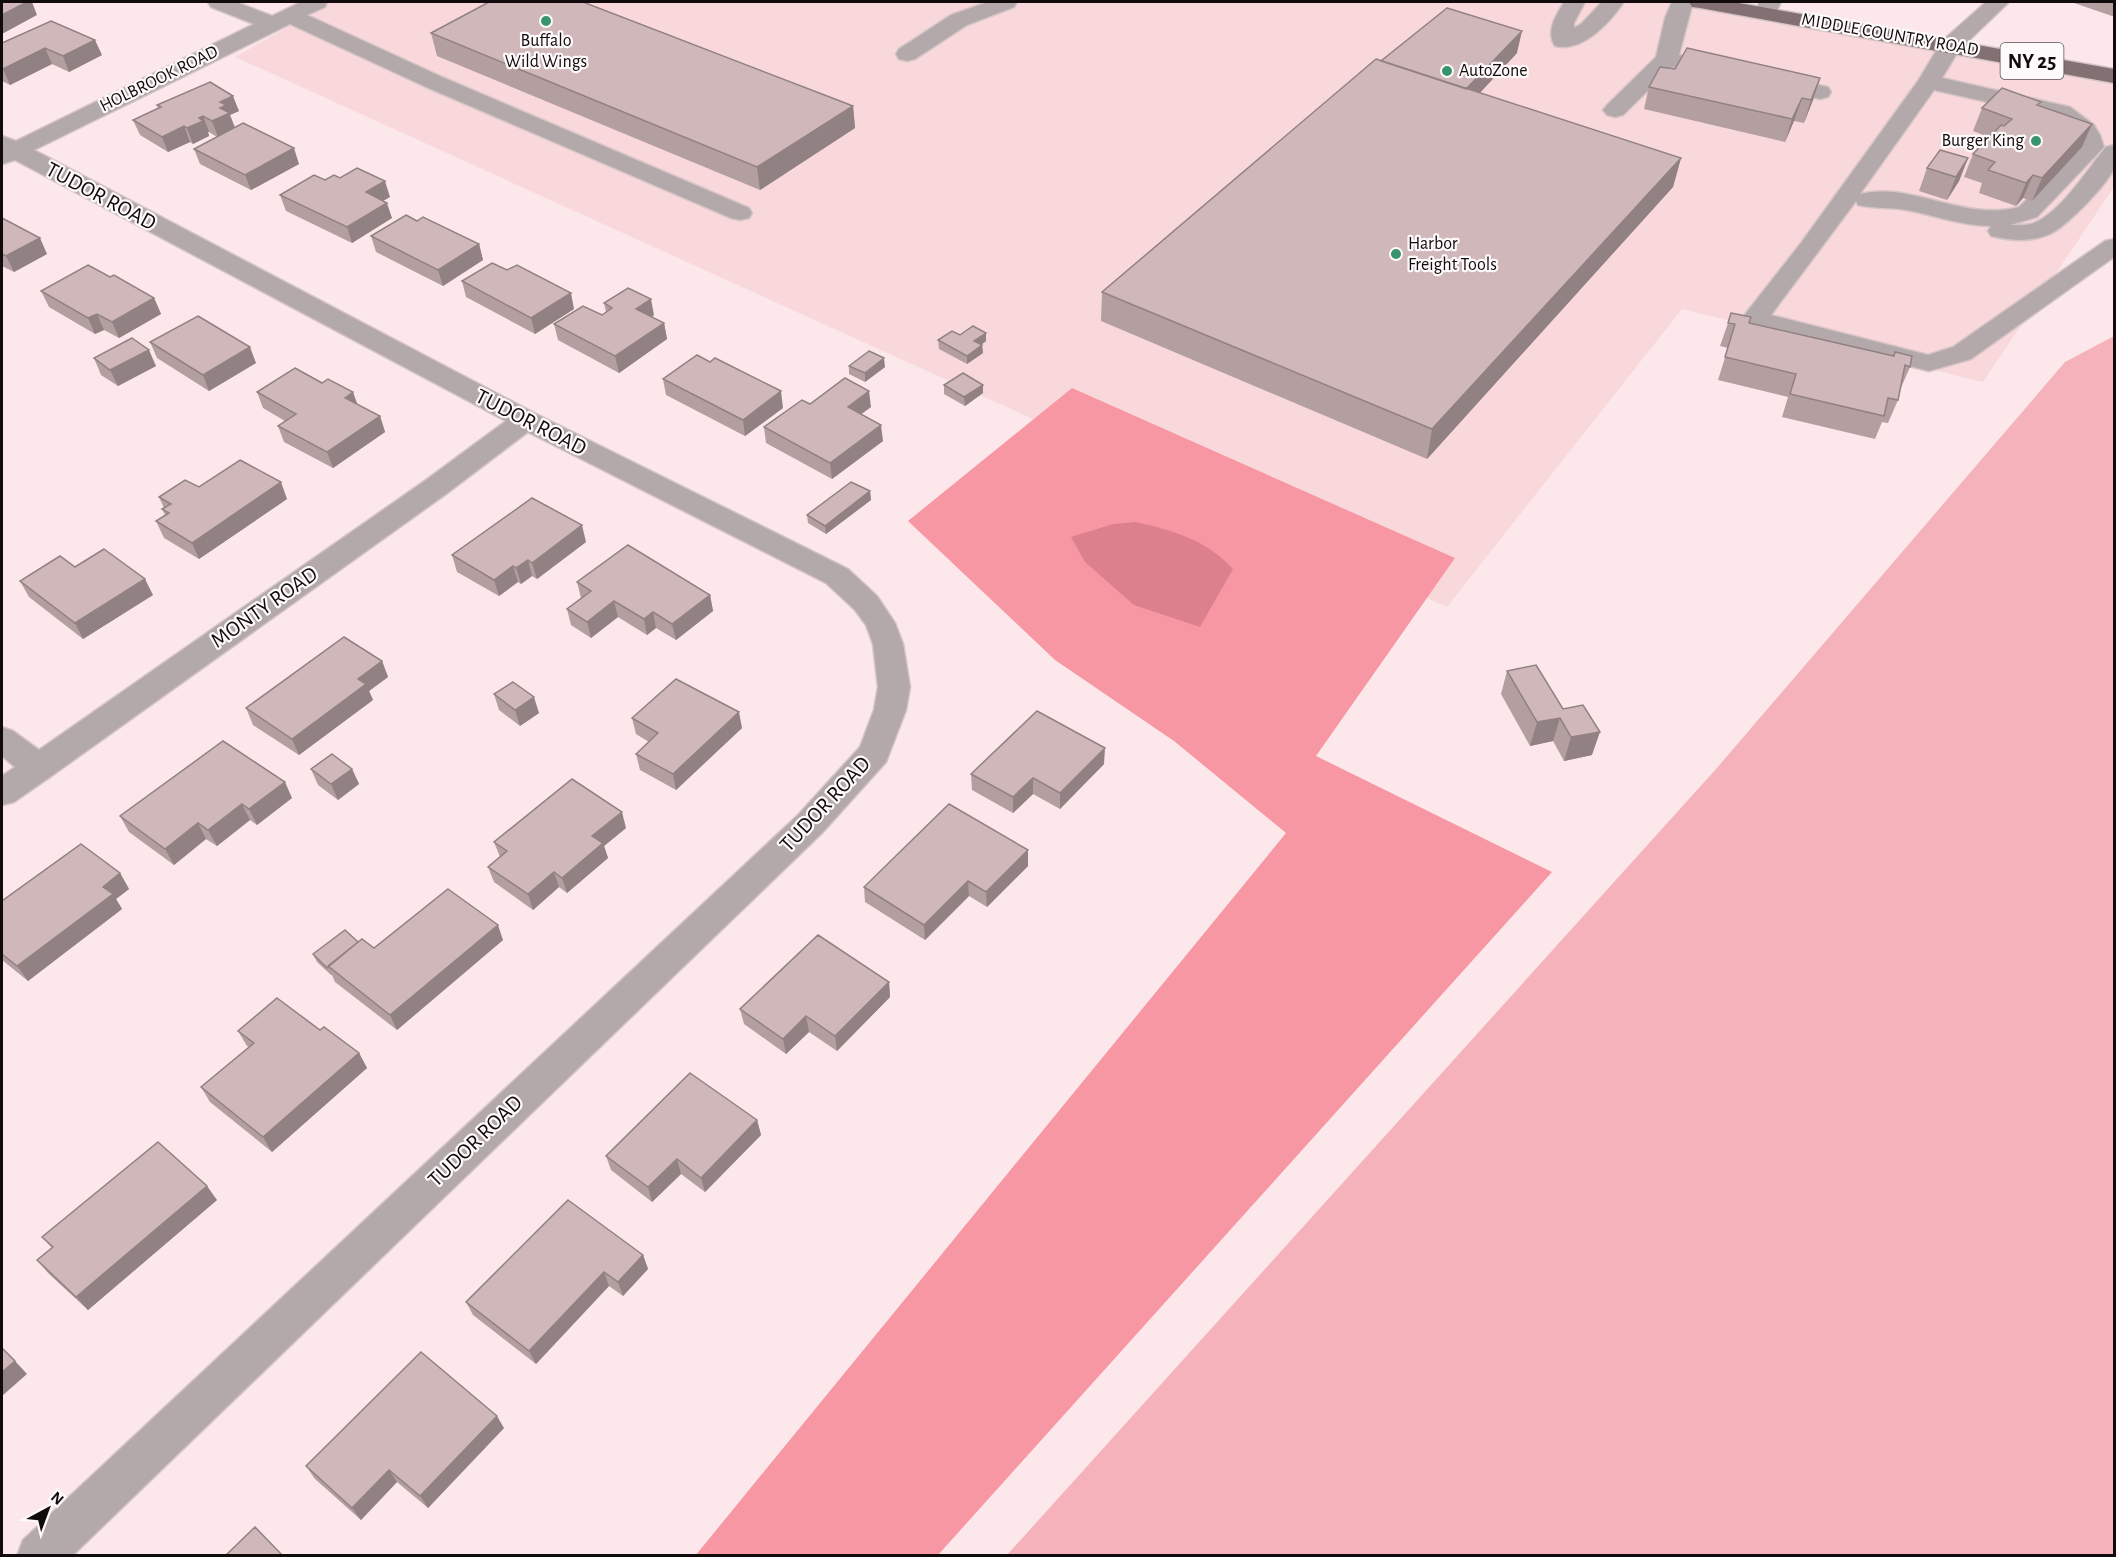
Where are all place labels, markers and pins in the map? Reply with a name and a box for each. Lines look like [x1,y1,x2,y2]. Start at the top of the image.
marker: Buffalo Wild Wings [539,14,553,28]
place label: Buffalo Wild Wings [505,32,587,71]
place label: AutoZone [1459,62,1528,80]
marker: AutoZone [1440,64,1454,78]
place label: Burger King [1941,132,2024,150]
marker: Burger King [2029,134,2043,148]
place label: Harbor Freight Tools [1408,235,1497,274]
marker: Harbor Freight Tools [1389,247,1403,261]

